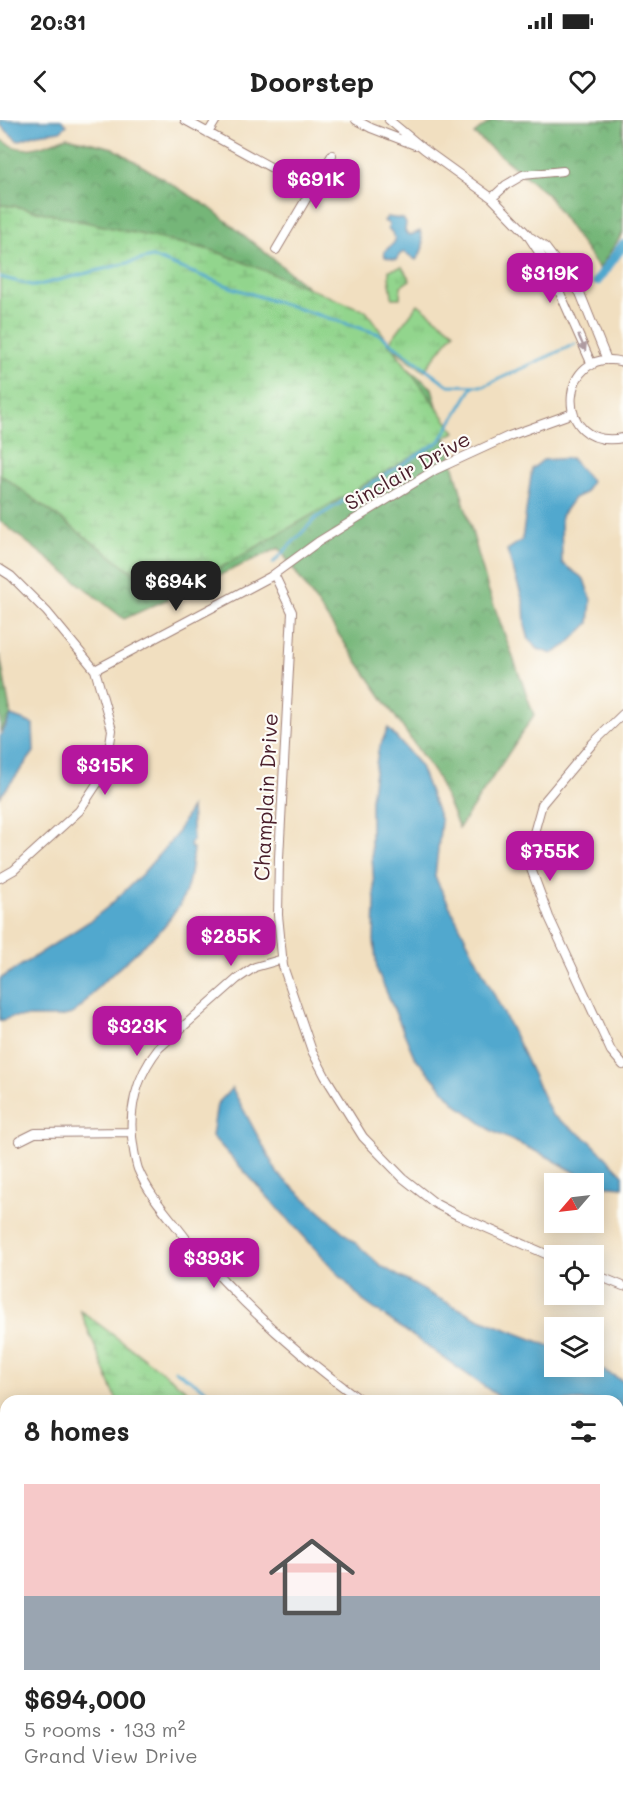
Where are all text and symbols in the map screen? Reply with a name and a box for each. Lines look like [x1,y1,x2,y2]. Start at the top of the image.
text: 20:31 [30,7,86,36]
text: Doorstep [249,64,374,99]
icon: back [24,65,57,98]
icon: heart [566,65,599,98]
pin: $691K [274,159,358,210]
text: $691K [287,165,345,191]
pin: $319K [508,253,592,304]
text: $319K [521,259,579,285]
one-way arrow [577,334,586,351]
street label: Sinclair Drive [339,424,475,516]
pin: $694K [134,561,218,612]
text: $694K [145,567,207,593]
street label: Champlain Drive [247,712,283,882]
pin: $315K [63,745,147,796]
text: $315K [76,751,134,777]
pin: $755K [508,831,592,882]
text: $755K [520,837,580,863]
pin: $285K [189,916,273,967]
text: $285K [201,922,261,948]
pin: $323K [95,1006,179,1057]
text: $323K [107,1012,167,1038]
north arrow [544,1173,604,1233]
map controls [544,1173,604,1377]
pin: $393K [172,1238,256,1289]
text: $393K [183,1244,245,1270]
button: locate [544,1245,604,1305]
button: layers [544,1317,604,1377]
text: 8 homes [24,1414,130,1448]
icon: filters [567,1415,600,1448]
icon: home [258,1523,366,1631]
text: $694,000 [24,1682,146,1716]
text: 5 rooms · 133 m² [24,1716,185,1742]
text: Grand View Drive [24,1742,198,1768]

